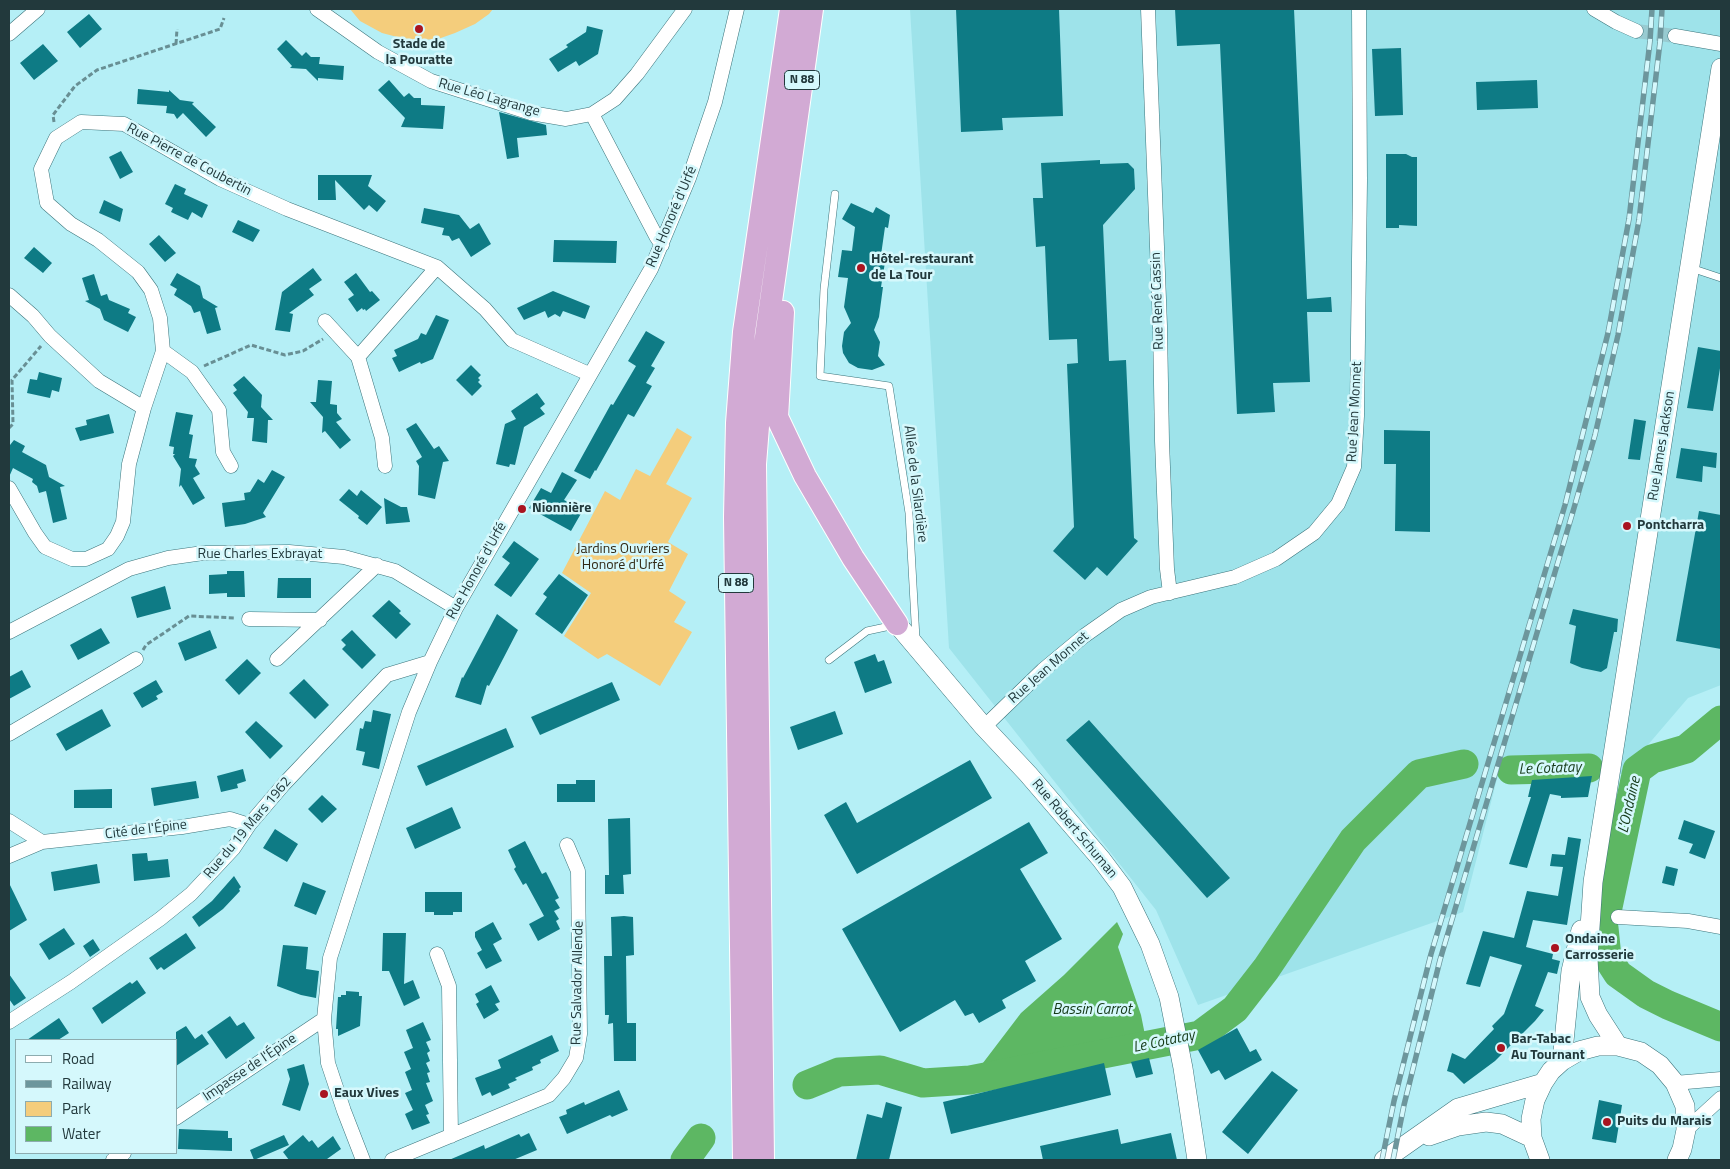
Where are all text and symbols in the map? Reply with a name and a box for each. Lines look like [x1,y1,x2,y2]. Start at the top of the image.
marker: Stade de la Pouratte [413,23,425,35]
place label: Stade de la Pouratte [385,37,453,70]
road number: N 88 [784,70,820,90]
street label: Rue Léo Lagrange [436,75,542,121]
street label: Rue Pierre de Coubertin [124,120,254,200]
street label: Rue Honoré d'Urfé [643,164,701,270]
place label: Hôtel-restaurant de La Tour [871,252,974,284]
street label: Rue René Cassin [1148,252,1168,350]
marker: Hôtel-restaurant de La Tour [855,262,867,274]
street label: Rue Jean Monnet [1344,361,1366,463]
street label: Rue James Jackson [1645,390,1679,502]
street label: Allée de la Silardière [899,425,931,543]
place label: Nionnière [532,501,591,517]
marker: Nionnière [516,503,528,515]
place label: Pontcharra [1637,518,1704,534]
street label: Rue Honoré d'Urfé [443,519,511,623]
marker: Pontcharra [1621,520,1633,532]
park label: Jardins Ouvriers Honoré d'Urfé [576,542,670,574]
street label: Rue Charles Exbrayat [198,547,322,563]
road number: N 88 [718,574,754,592]
street label: Rue Jean Monnet [1005,629,1093,707]
water label: Le Cotatay [1518,759,1582,779]
street label: Rue du 19 Mars 1962 [201,774,295,882]
water label: L'Ondaine [1615,775,1645,835]
street label: Rue Robert Schuman [1028,776,1120,882]
street label: Cité de l'Épine [104,817,188,843]
street label: Rue Salvador Allende [569,921,587,1045]
place label: Ondaine Carrosserie [1565,932,1634,964]
marker: Ondaine Carrosserie [1549,942,1561,954]
water label: Bassin Carrot [1052,1001,1132,1019]
water label: Le Cotatay [1132,1027,1196,1057]
street label: Impasse de l'Épine [200,1031,300,1105]
place label: Bar-Tabac Au Tournant [1511,1032,1585,1064]
legend [15,1039,178,1154]
marker: Bar-Tabac Au Tournant [1495,1042,1507,1054]
text: Road [62,1047,94,1070]
text: Railway [62,1072,112,1095]
place label: Eaux Vives [334,1086,399,1102]
marker: Eaux Vives [318,1088,330,1100]
text: Park [62,1097,91,1120]
place label: Puits du Marais [1617,1114,1712,1130]
marker: Puits du Marais [1601,1116,1613,1128]
text: Water [62,1122,101,1145]

